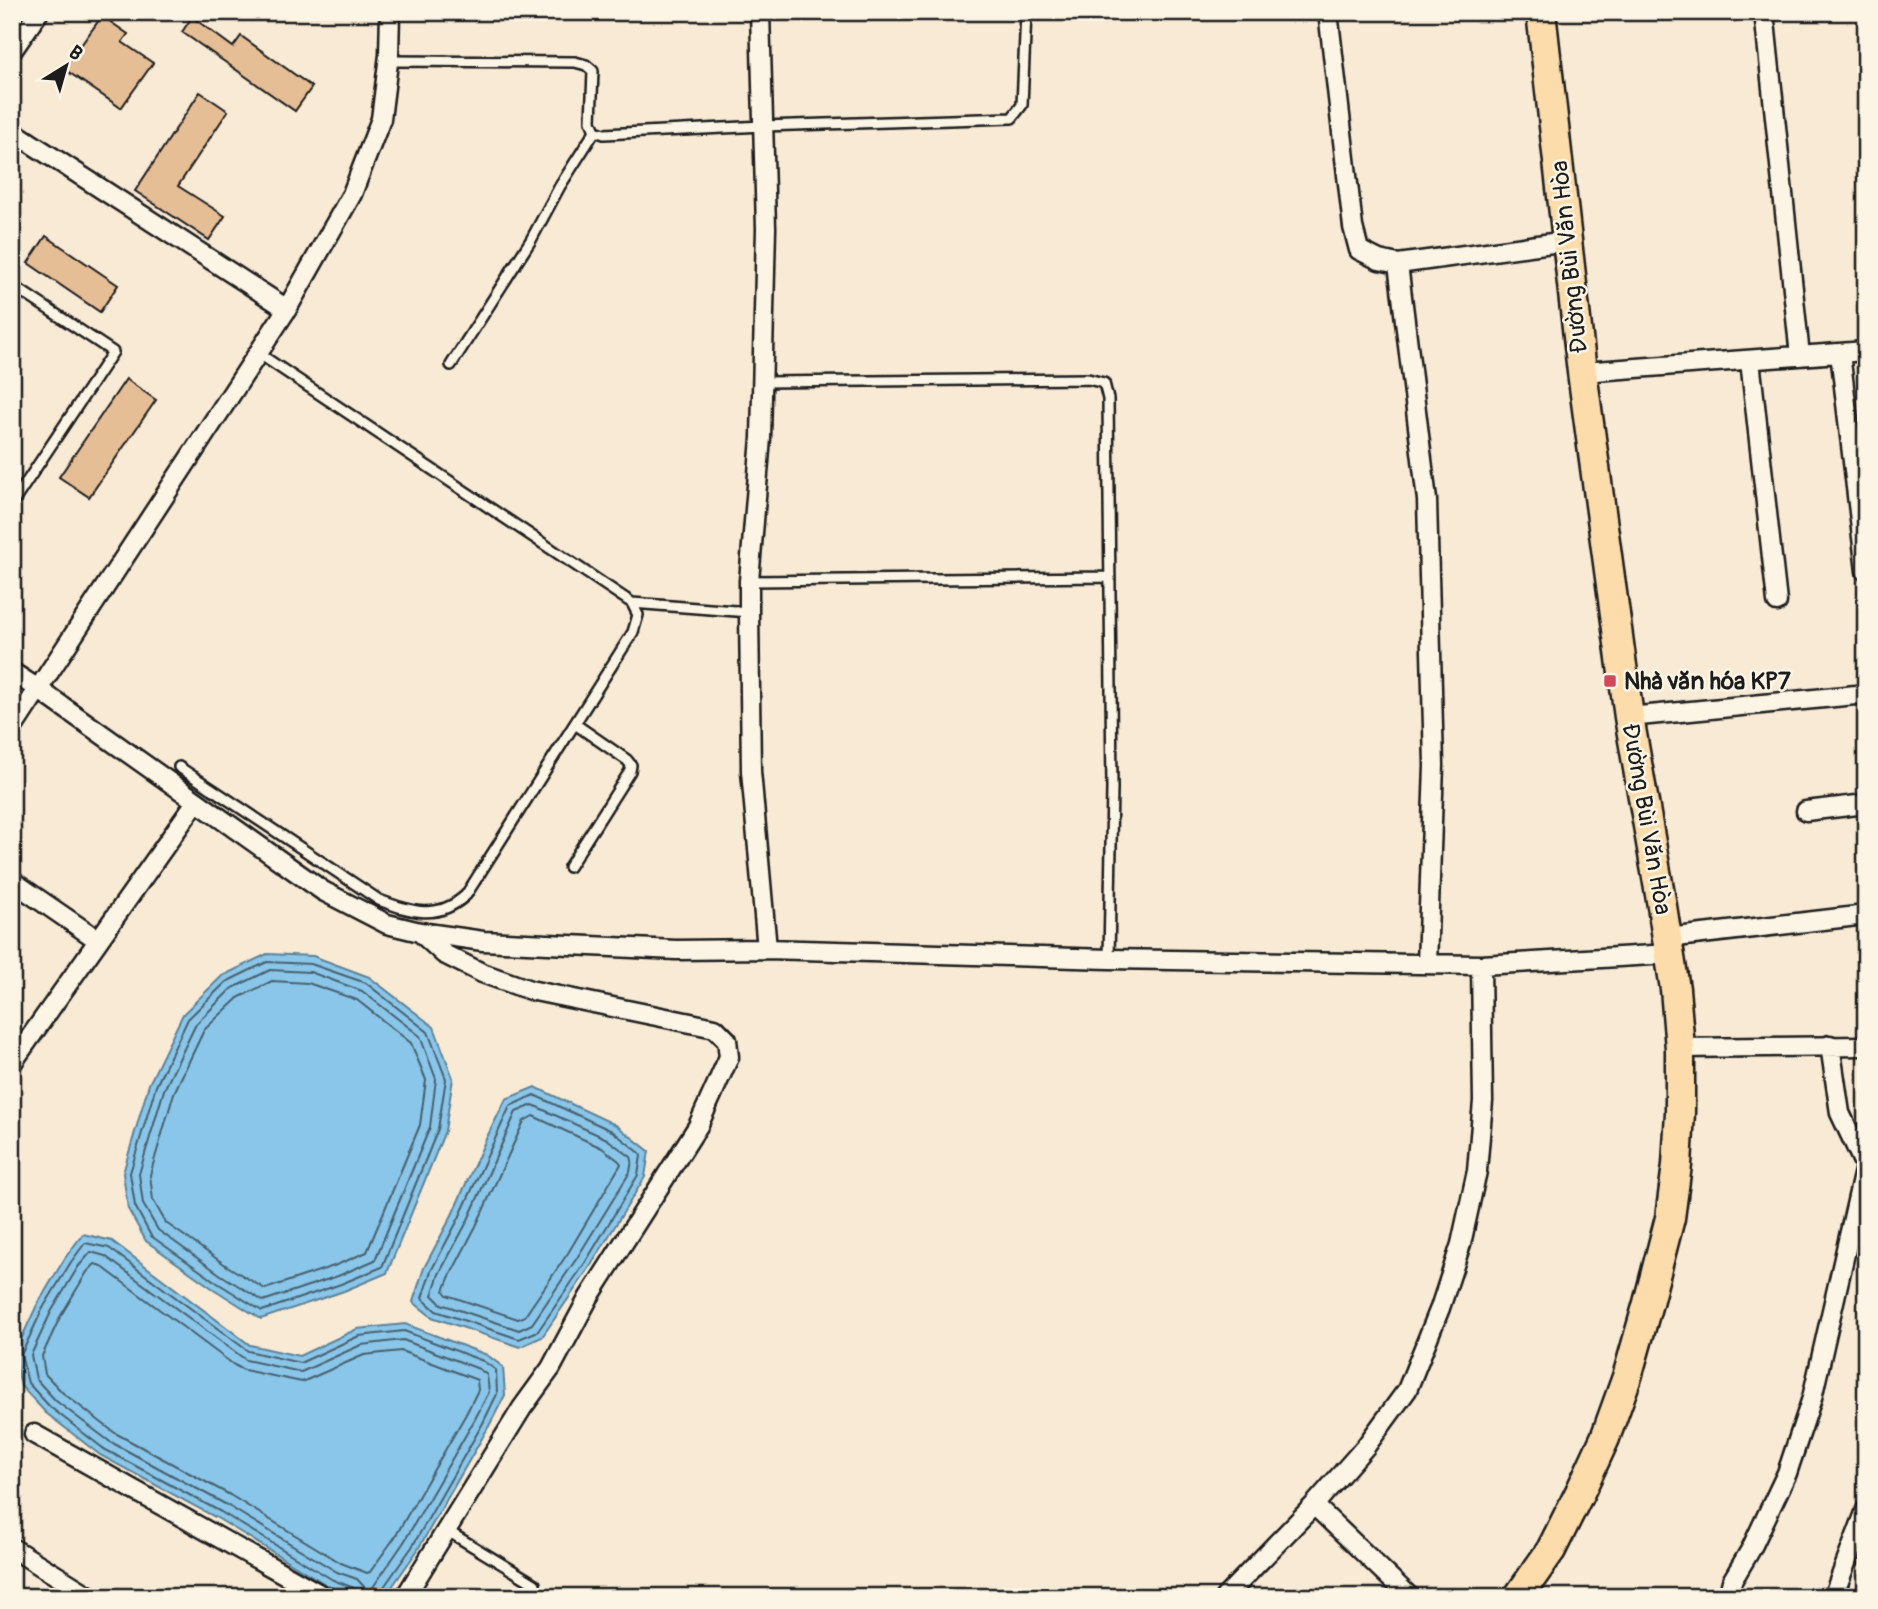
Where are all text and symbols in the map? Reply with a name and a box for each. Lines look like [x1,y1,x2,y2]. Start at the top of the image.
north arrow [32,32,102,102]
text: B [64,40,87,66]
street label: Đường Bùi Văn Hòa [1545,159,1594,355]
place label: Nhà văn hóa KP7 [1624,667,1791,696]
marker: Nhà văn hóa KP7 [1602,673,1618,689]
street label: Đường Bùi Văn Hòa [1615,721,1678,917]

